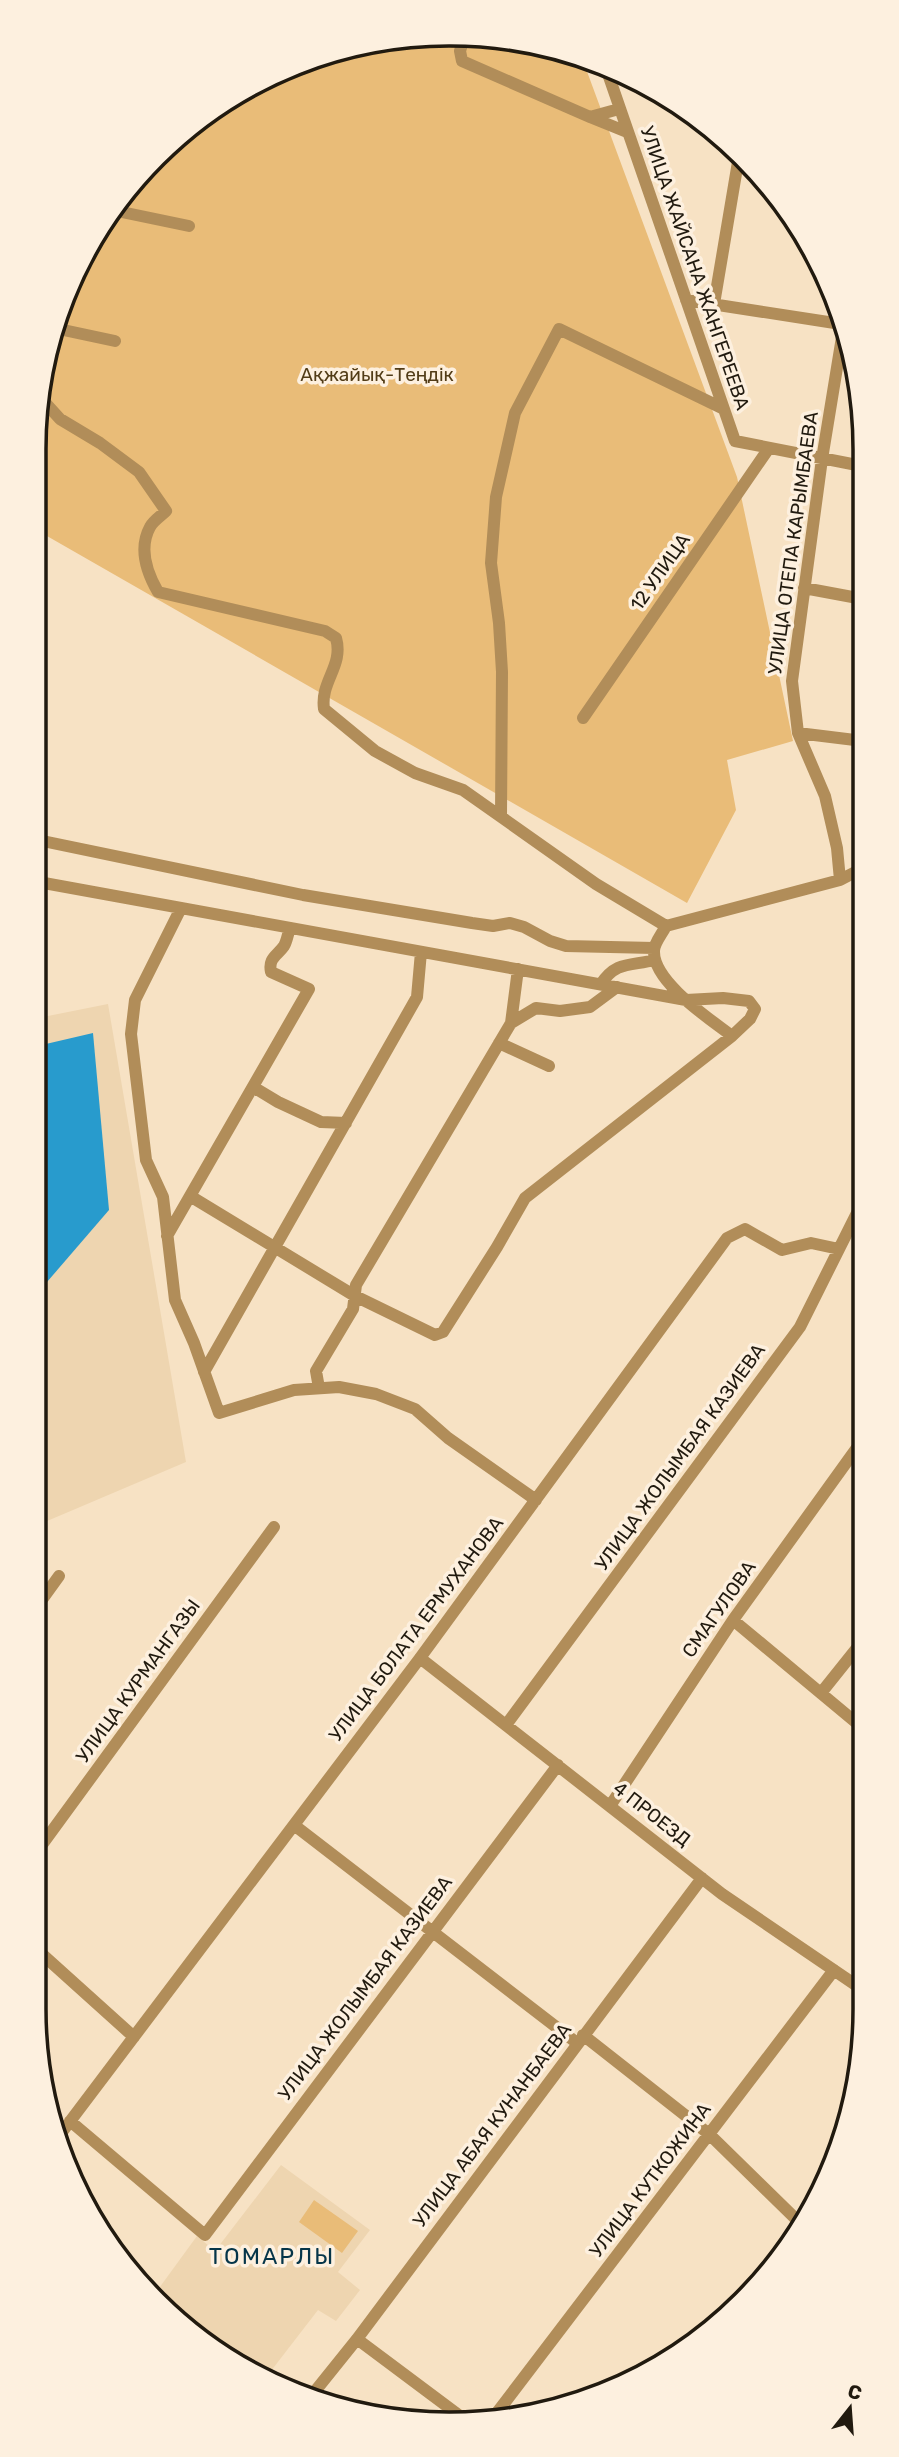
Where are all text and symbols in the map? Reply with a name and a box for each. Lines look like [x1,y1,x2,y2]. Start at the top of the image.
street label: УЛИЦА ЖАЙСАНА ЖАНГЕРЕЕВА [636,123,755,413]
park label: Ақжайық-Теңдік [300,363,454,386]
street label: УЛИЦА ОТЕПА КАРЫМБАЕВА [763,410,823,676]
street label: 12 УЛИЦА [625,529,695,615]
street label: УЛИЦА ЖОЛЫМБАЯ КАЗИЕВА [590,1339,770,1575]
street label: УЛИЦА БОЛАТА ЕРМУХАНОВА [324,1512,508,1746]
street label: СМАГУЛОВА [677,1556,761,1662]
street label: УЛИЦА КУРМАНГАЗЫ [71,1595,205,1767]
street label: 4 ПРОЕЗД [609,1777,695,1851]
street label: УЛИЦА ЖОЛЫМБАЯ КАЗИЕВА [273,1871,457,2105]
street label: УЛИЦА АБАЯ КУНАНБАЕВА [408,2018,576,2231]
street label: УЛИЦА КУТКОЖИНА [584,2098,716,2262]
district label: ТОМАРЛЫ [209,2242,335,2270]
north arrow [815,2373,885,2443]
text: С [845,2379,865,2405]

